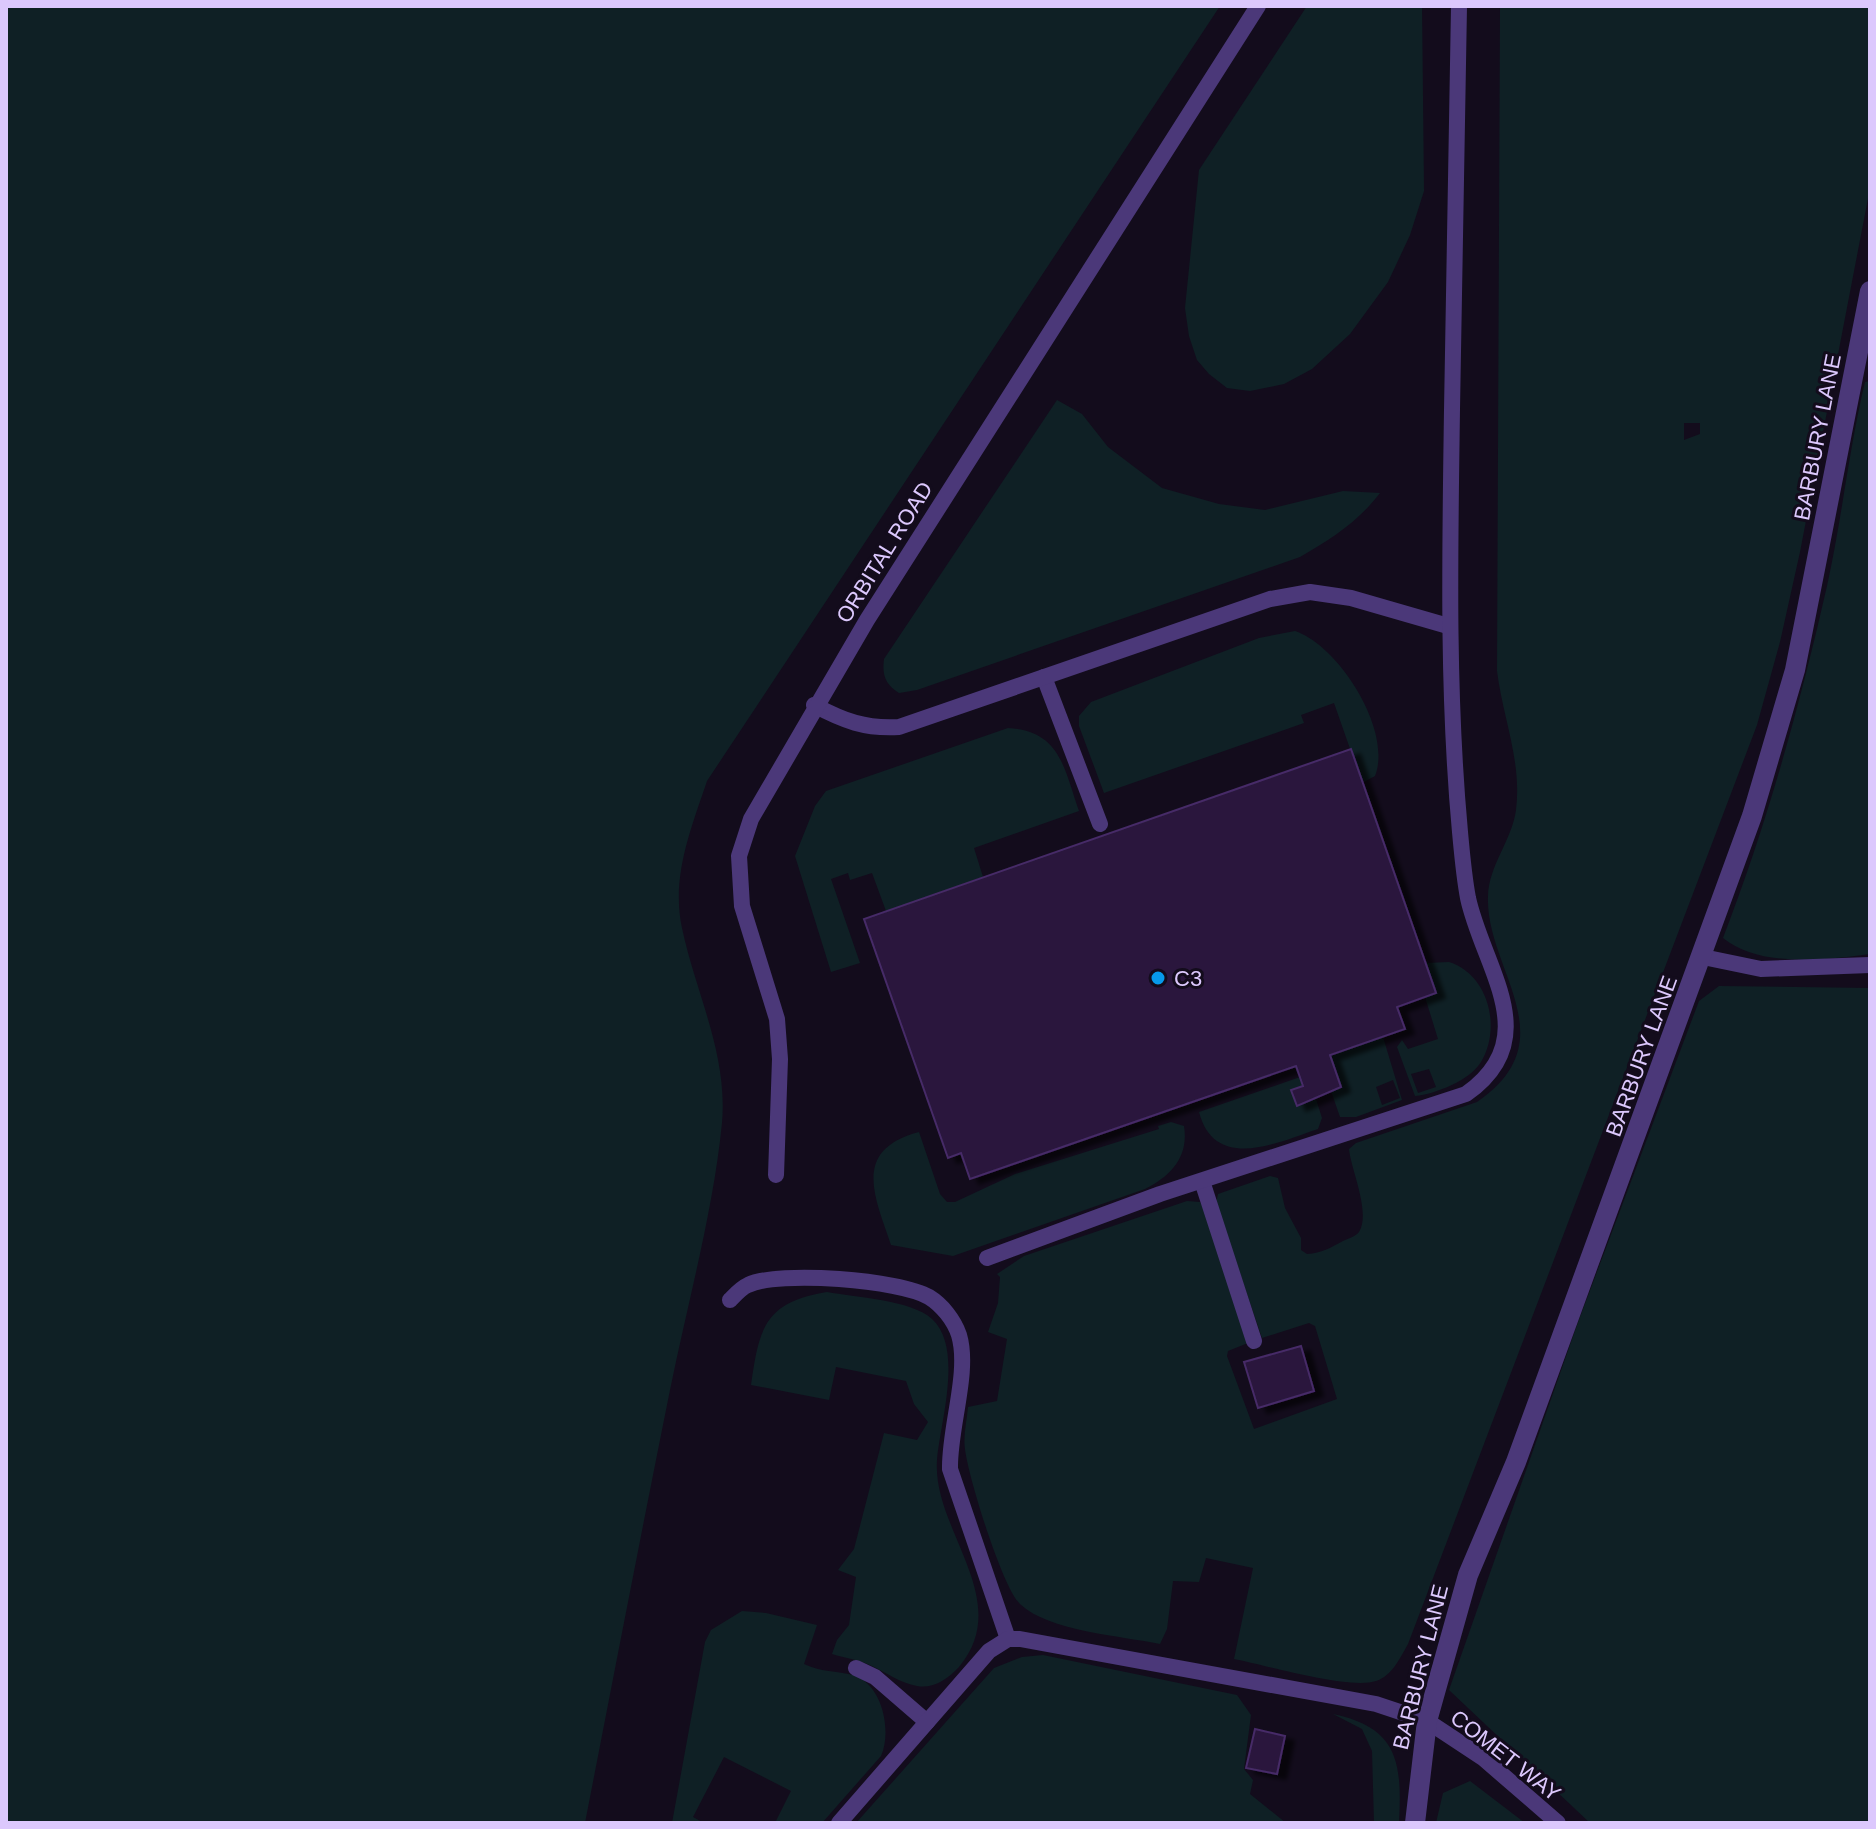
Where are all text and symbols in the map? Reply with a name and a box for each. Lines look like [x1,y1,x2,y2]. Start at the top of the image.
street label: BARBURY LANE [1789,352,1846,523]
street label: ORBITAL ROAD [831,477,938,627]
place label: C3 [1174,966,1202,991]
marker: C3 [1149,969,1167,987]
street label: BARBURY LANE [1601,972,1682,1140]
street label: BARBURY LANE [1388,1582,1453,1752]
street label: COMET WAY [1446,1705,1566,1806]

